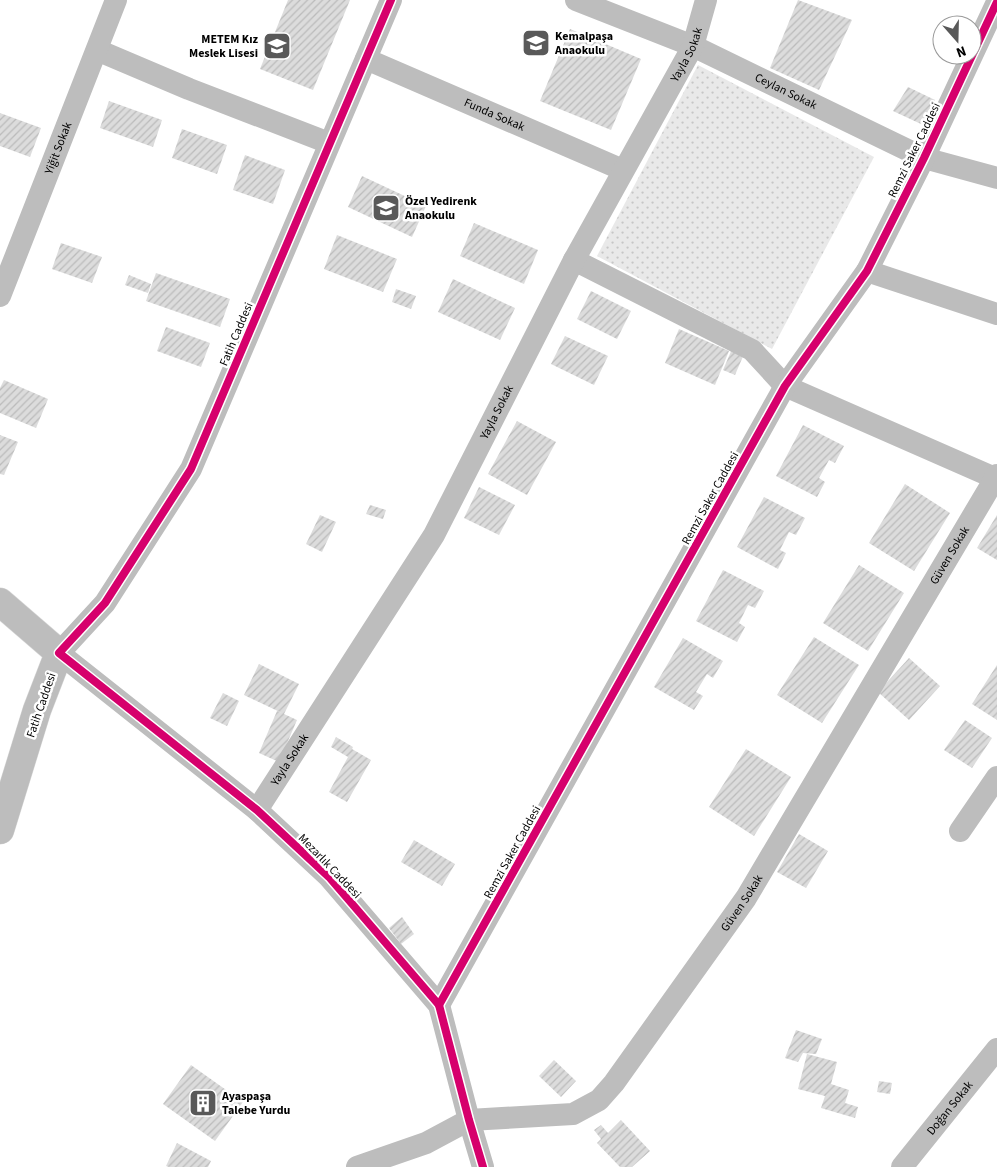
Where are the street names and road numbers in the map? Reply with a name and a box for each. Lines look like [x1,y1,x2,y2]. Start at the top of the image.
street label: Yayla Sokak [666,26,707,86]
street label: Ceylan Sokak [752,69,820,114]
street label: Funda Sokak [461,94,527,136]
street label: Remzi Saker Caddesi [884,100,945,201]
street label: Yiğit Sokak [40,119,76,178]
street label: Fatih Caddesi [215,300,257,369]
street label: Yayla Sokak [476,382,518,443]
street label: Remzi Saker Caddesi [678,449,743,548]
street label: Güven Sokak [926,523,974,588]
street label: Fatih Caddesi [22,670,61,740]
street label: Yayla Sokak [266,730,313,790]
street label: Remzi Saker Caddesi [480,803,545,902]
street label: Mezarlık Caddesi [294,830,365,903]
street label: Güven Sokak [717,871,767,935]
street label: Doğan Sokak [923,1077,977,1139]

